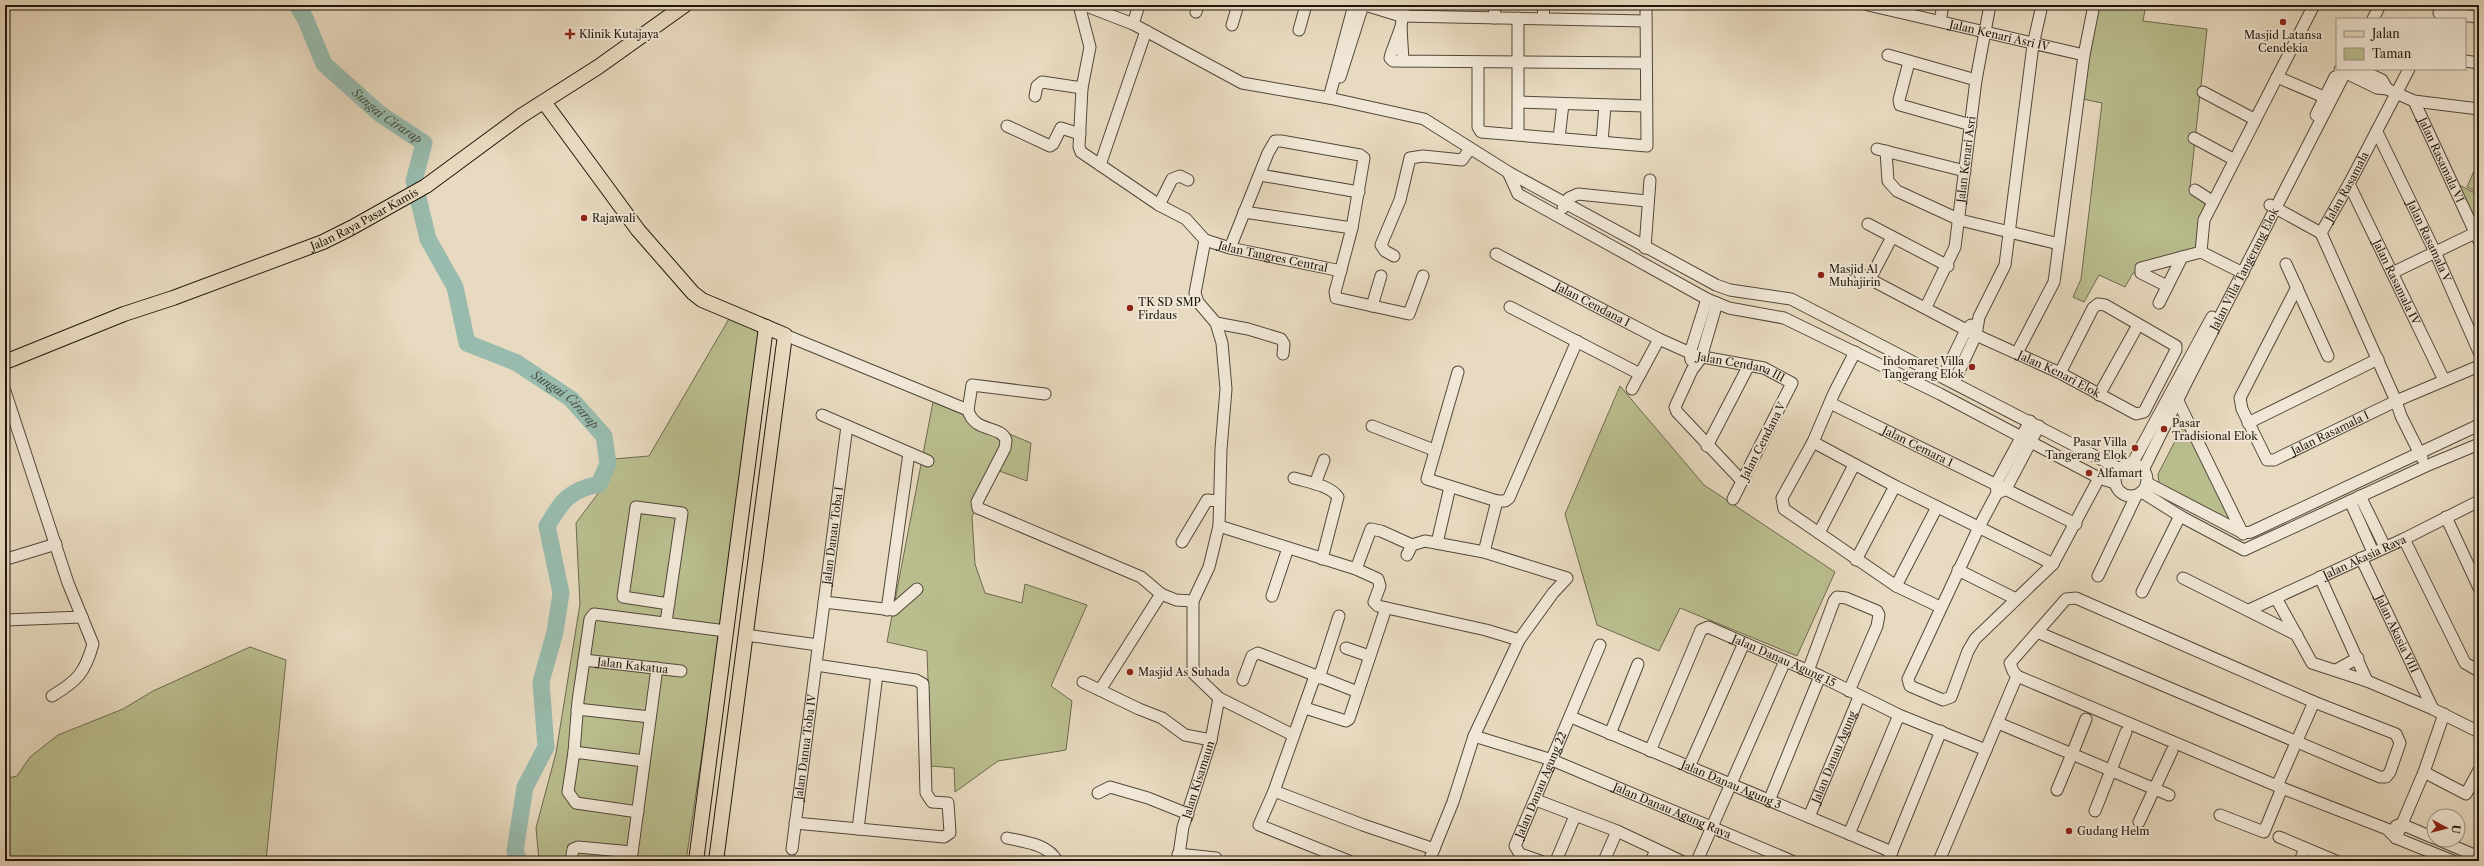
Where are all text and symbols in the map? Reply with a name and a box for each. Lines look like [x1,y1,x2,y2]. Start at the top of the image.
street label: Jalan Kenari Asri IV [1946,17,2052,54]
marker: Masjid Latansa Cendekia [2278,17,2288,27]
legend [2336,18,2466,70]
text: Jalan [2370,26,2400,41]
place label: Klinik Kutajaya [579,27,659,41]
marker: Klinik Kutajaya [564,28,576,40]
place label: Masjid Latansa Cendekia [2244,28,2322,55]
text: Taman [2372,46,2412,61]
water label: Sungai Cirarap [348,84,425,147]
street label: Jalan Rasamala VI [2415,113,2467,205]
street label: Jalan Kenari Asri [1953,115,1978,205]
street label: Jalan Rasamala [2321,149,2372,226]
street label: Jalan Raya Pasar Kamis [306,185,421,254]
street label: Jalan Rasamala V [2403,196,2455,285]
street label: Jalan Villa Tangerang Elok [2206,205,2282,335]
place label: Rajawali [592,211,636,225]
marker: Rajawali [579,213,589,223]
street label: Jalan Rasamala IV [2369,235,2424,328]
street label: Jalan Tangres Central [1215,237,1330,275]
place label: Masjid Al Muhajirin [1829,262,1881,289]
marker: Masjid Al Muhajirin [1816,270,1826,280]
street label: Jalan Cendana I [1551,278,1632,330]
place label: TK SD SMP Firdaus [1138,295,1201,322]
marker: TK SD SMP Firdaus [1125,303,1135,313]
street label: Jalan Kenari Elok [2014,347,2104,401]
street label: Jalan Cendana III [1694,349,1787,385]
place label: Indomaret Villa Tangerang Elok [1882,354,1965,381]
marker: Indomaret Villa Tangerang Elok [1967,362,1977,372]
water label: Sungai Cirarap [528,366,603,432]
street label: Jalan Cendana V [1736,399,1789,484]
street label: Jalan Rasamala I [2287,408,2371,459]
place label: Pasar Tradisional Elok [2172,416,2258,443]
street label: Jalan Cemara 1 [1878,422,1956,470]
marker: Pasar Tradisional Elok [2159,424,2169,434]
place label: Pasar Villa Tangerang Elok [2045,435,2128,462]
marker: Pasar Villa Tangerang Elok [2130,443,2140,453]
place label: Alfamart [2096,466,2143,480]
marker: Alfamart [2084,468,2094,478]
street label: Jalan Danau Toba I [819,486,846,587]
street label: Jalan Akasia Raya [2319,532,2409,583]
street label: Jalan Akasia VIII [2372,591,2422,675]
street label: Jalan Danau Agung 15 [1728,631,1838,690]
street label: Jalan Kakatua [594,654,669,677]
place label: Masjid As Suhada [1138,665,1230,679]
marker: Masjid As Suhada [1125,667,1135,677]
street label: Jalan Danua Toba IV [791,692,819,803]
street label: Jalan Danau Agung [1808,709,1860,807]
street label: Jalan Danau Agung 22 [1511,730,1570,842]
street label: Jalan Kisamaun [1179,739,1217,822]
street label: Jalan Danau Agung 3 [1677,756,1784,812]
street label: Jalan Danau Agung Raya [1609,779,1734,842]
north arrow [2426,808,2466,848]
place label: Gudang Helm [2077,824,2150,838]
text: U [2448,824,2463,835]
marker: Gudang Helm [2064,826,2074,836]

